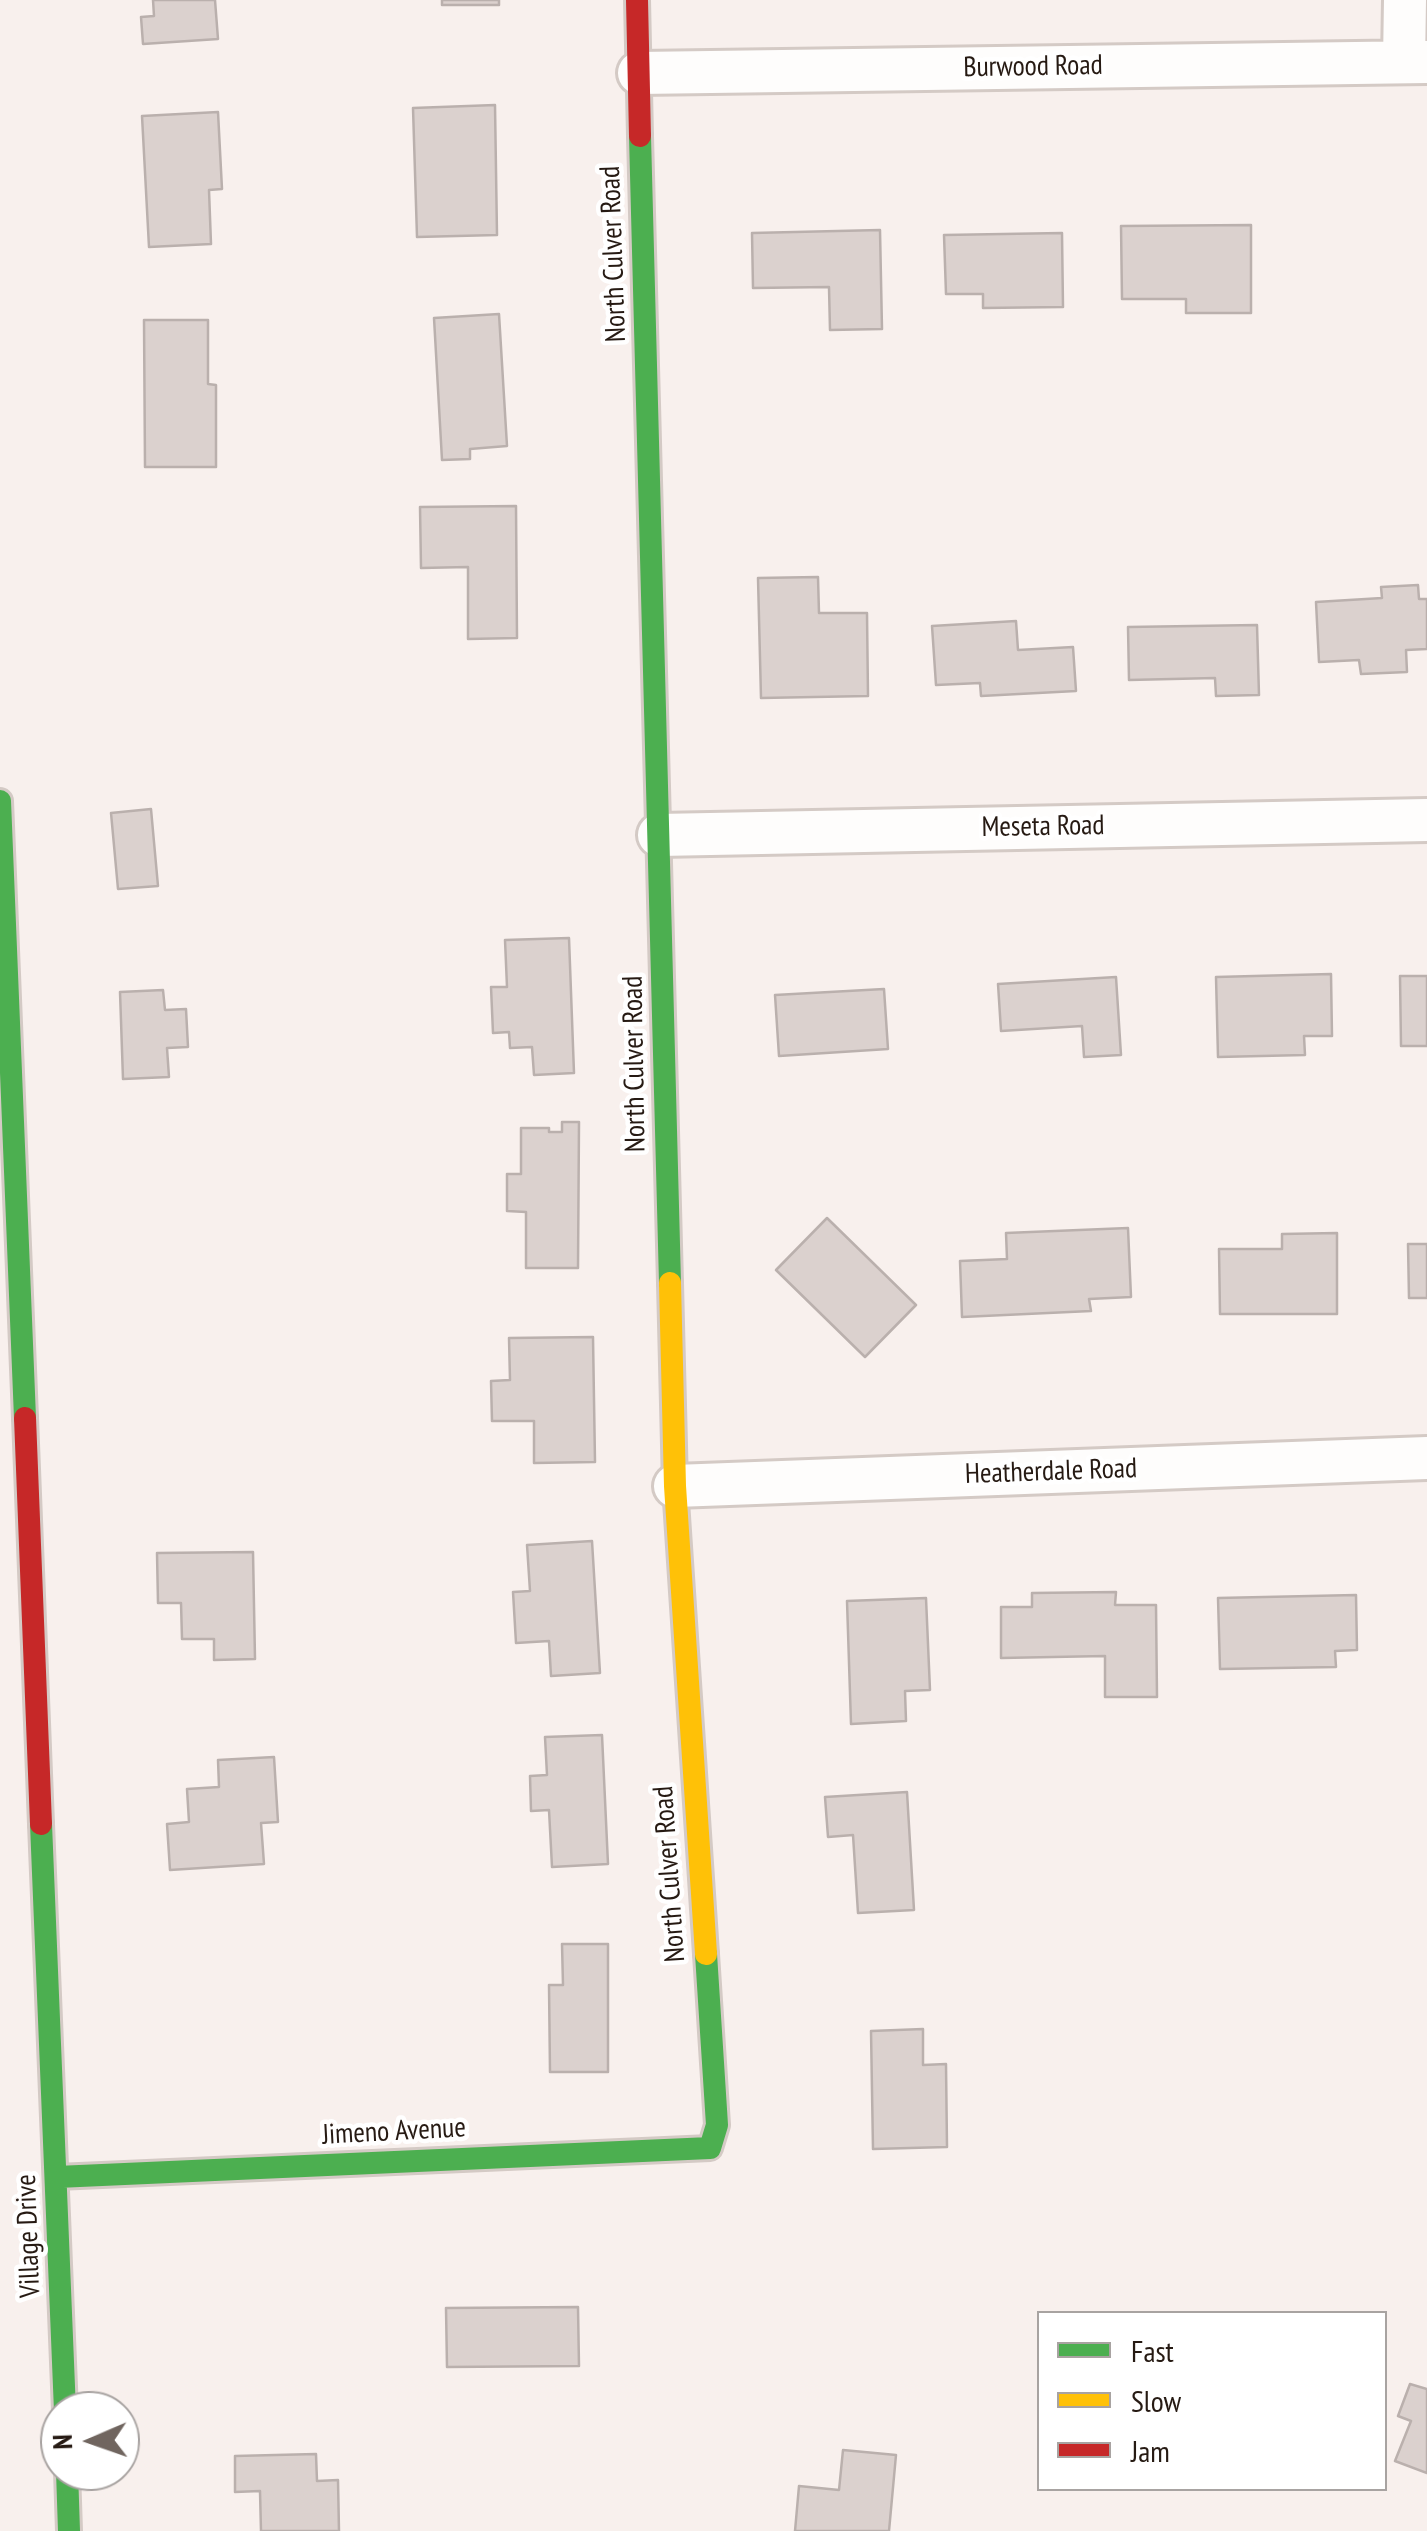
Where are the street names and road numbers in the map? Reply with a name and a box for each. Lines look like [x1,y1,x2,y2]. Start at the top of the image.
street label: Burwood Road [963,49,1103,85]
street label: North Culver Road [594,165,634,343]
street label: Meseta Road [981,809,1105,845]
street label: North Culver Road [617,976,653,1152]
street label: Heatherdale Road [964,1452,1138,1492]
street label: North Culver Road [647,1785,693,1963]
street label: Jimeno Avenue [321,2111,467,2153]
street label: Village Drive [10,2174,48,2298]

